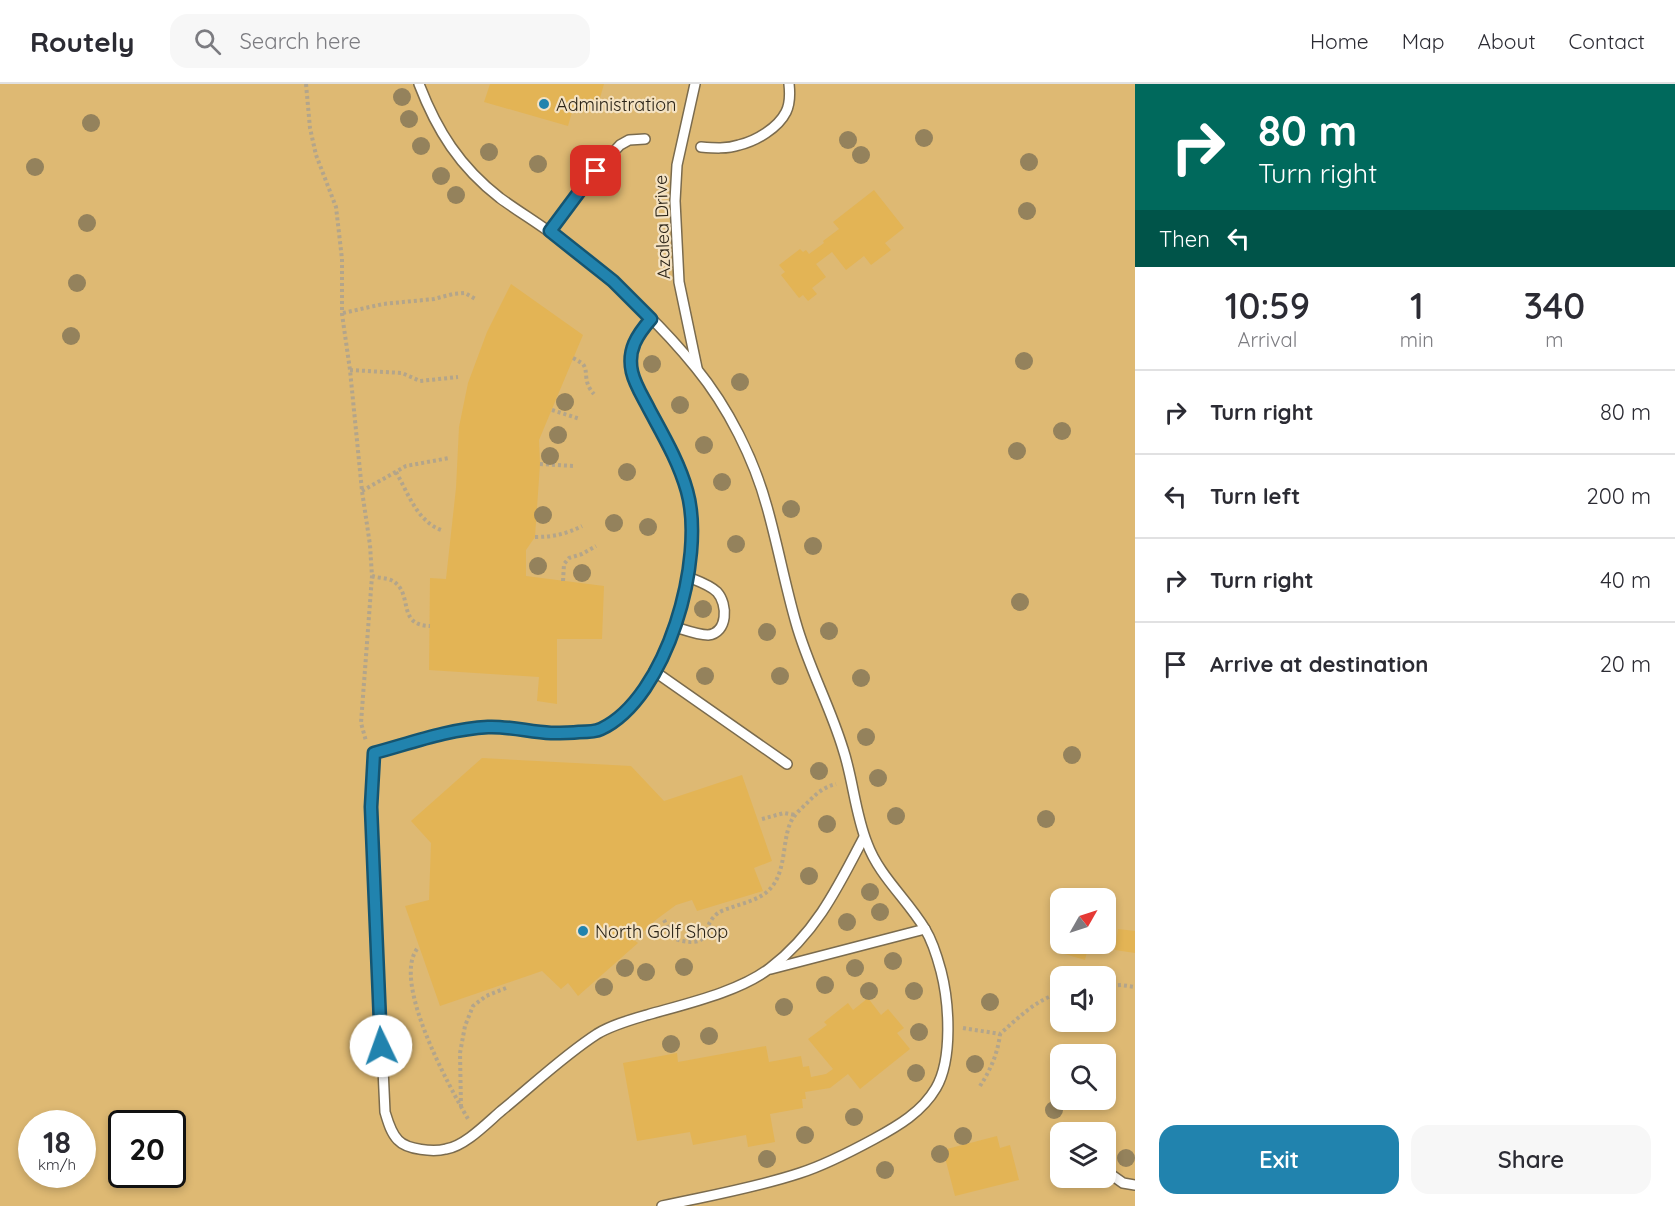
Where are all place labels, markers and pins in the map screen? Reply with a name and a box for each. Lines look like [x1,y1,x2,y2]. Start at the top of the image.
place label: Administration [556,93,676,116]
marker: Administration [537,97,551,111]
pin [570,145,621,196]
place label: North Golf Shop [595,920,728,943]
marker: North Golf Shop [576,924,590,938]

